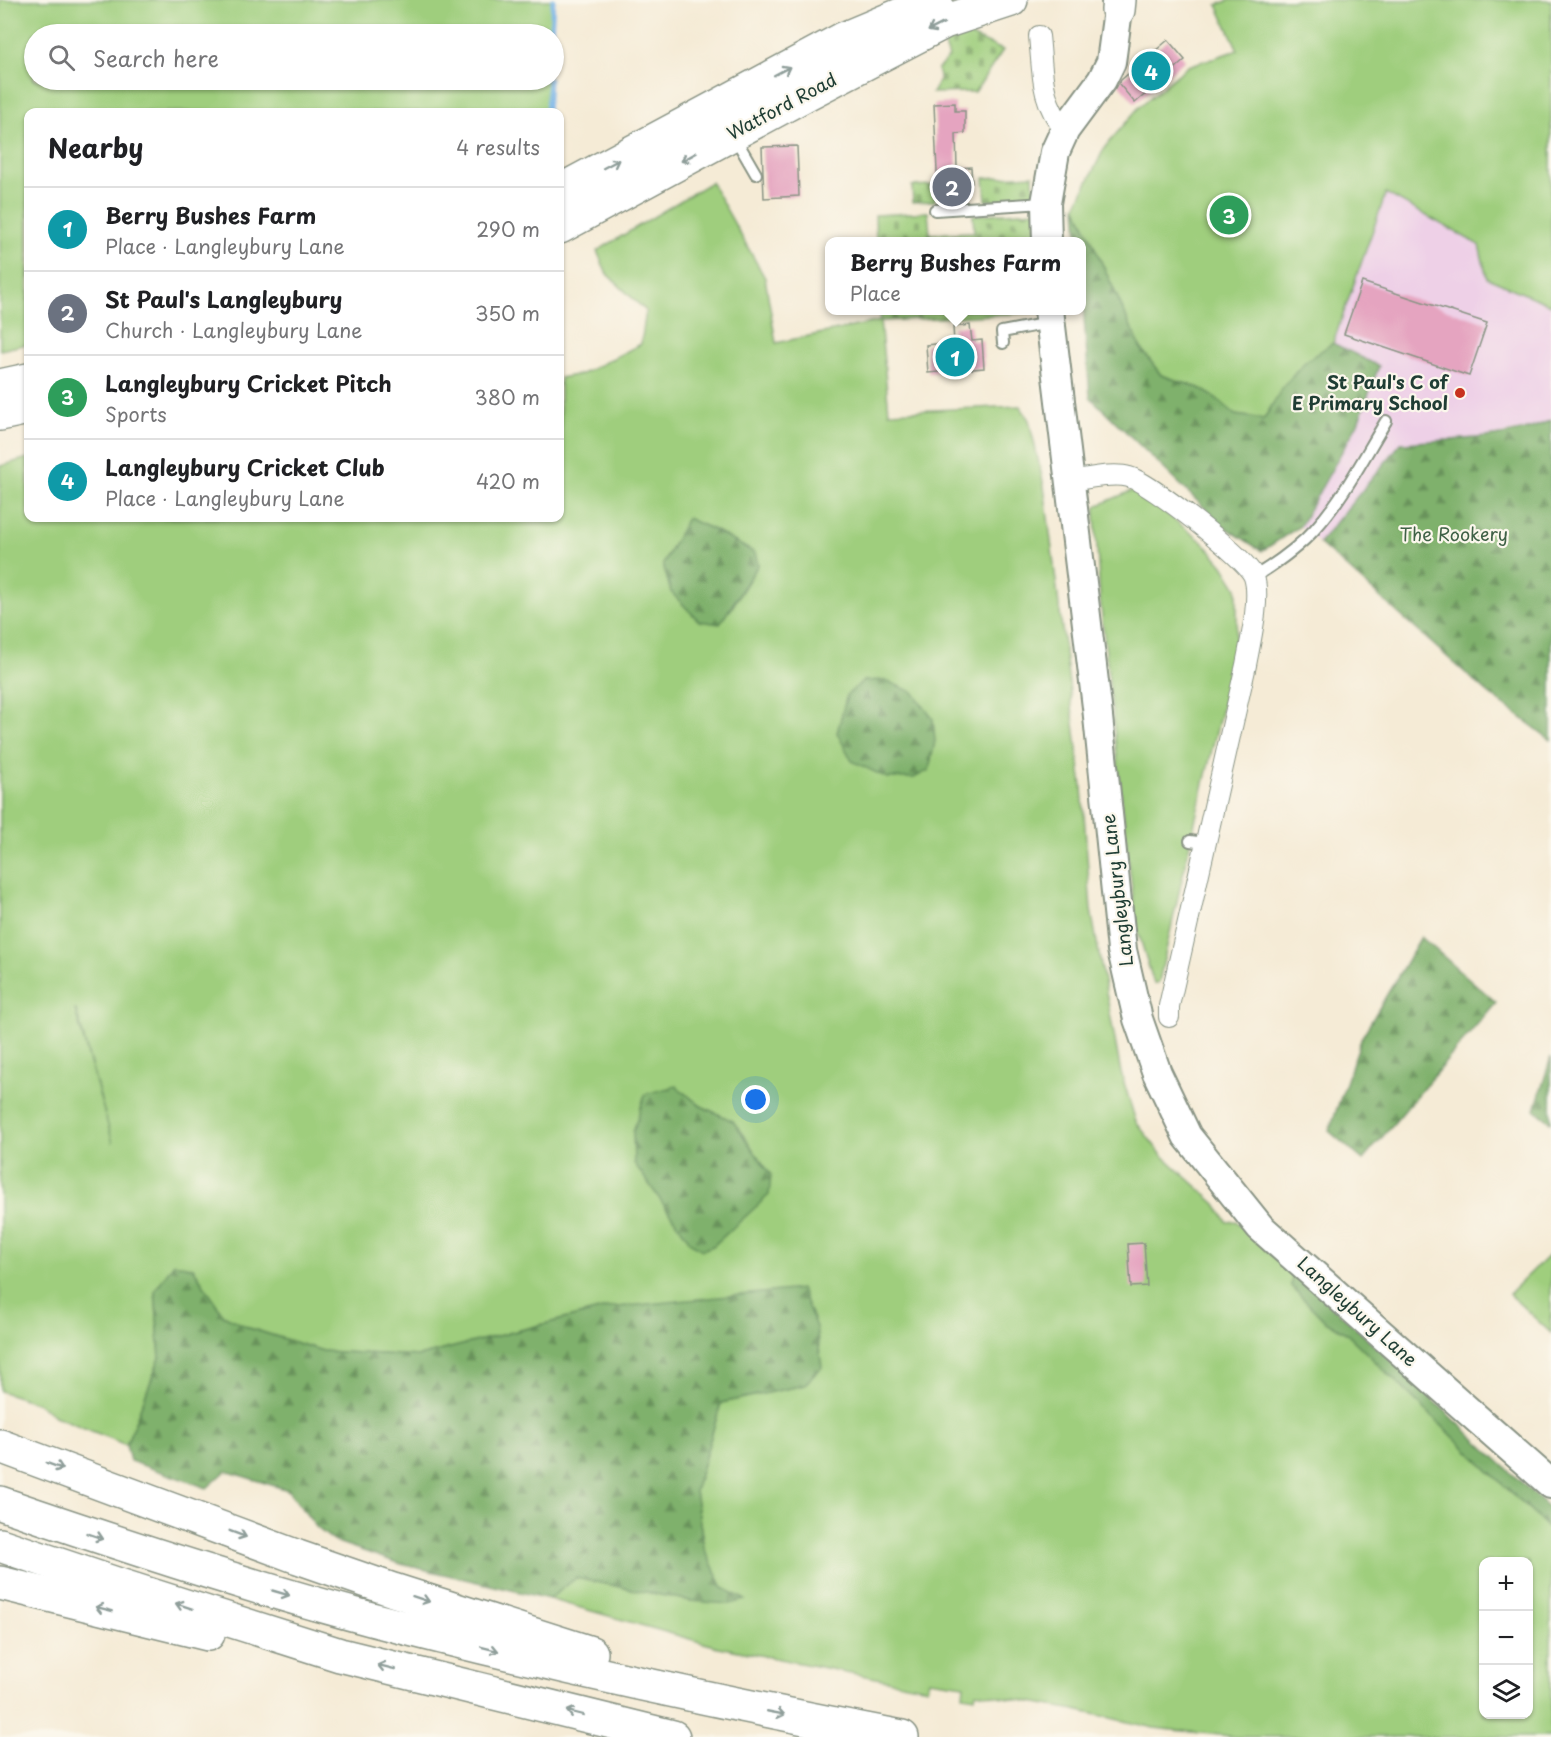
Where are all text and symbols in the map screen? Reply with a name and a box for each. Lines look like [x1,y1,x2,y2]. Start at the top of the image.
one-way arrow [928,21,946,33]
search box [24,24,564,90]
icon: search [45,41,78,74]
text: Search here [93,41,219,74]
pin: 4 [1132,48,1170,94]
street label: Watford Road [722,65,841,146]
one-way arrow [773,65,791,76]
text: Nearby [48,128,143,167]
text: 4 results [456,132,540,162]
one-way arrow [681,152,699,163]
one-way arrow [602,158,619,170]
pin: 2 [932,164,972,210]
pin: 3 [1210,192,1248,238]
text: Berry Bushes Farm [105,198,316,231]
text: 1 [63,214,72,244]
text: 290 m [476,214,540,244]
text: Place · Langleybury Lane [105,231,345,261]
popup [825,237,1086,315]
text: Berry Bushes Farm [850,245,1061,278]
text: Place [850,278,901,308]
text: St Paul's Langleybury [105,282,342,315]
text: 2 [60,298,75,328]
text: 350 m [475,298,540,328]
text: Church · Langleybury Lane [105,315,362,345]
pin: 1 [936,334,974,380]
text: Langleybury Cricket Pitch [105,366,392,399]
place label: St Paul's C of E Primary School [1292,368,1449,416]
text: 3 [61,382,74,412]
text: 380 m [474,382,540,412]
marker: St Paul's C of E Primary School [1453,386,1467,400]
text: Sports [105,399,167,429]
text: Langleybury Cricket Club [105,450,385,483]
text: 4 [61,466,74,496]
text: 420 m [476,466,540,496]
text: Place · Langleybury Lane [105,483,345,513]
park label: The Rookery [1400,520,1508,547]
street label: Langleybury Lane [1094,812,1139,968]
your location [741,1085,770,1114]
street label: Langleybury Lane [1292,1250,1424,1372]
one-way arrow [45,1462,64,1473]
one-way arrow [228,1530,246,1541]
one-way arrow [85,1531,104,1542]
map controls [1479,1557,1533,1719]
button: + [1479,1557,1533,1611]
one-way arrow [272,1588,291,1599]
one-way arrow [411,1594,430,1605]
one-way arrow [175,1599,194,1610]
one-way arrow [95,1602,114,1614]
button: − [1479,1611,1533,1665]
one-way arrow [480,1643,499,1655]
one-way arrow [377,1660,396,1672]
button: layers [1479,1665,1533,1719]
one-way arrow [566,1707,585,1719]
one-way arrow [766,1708,786,1719]

